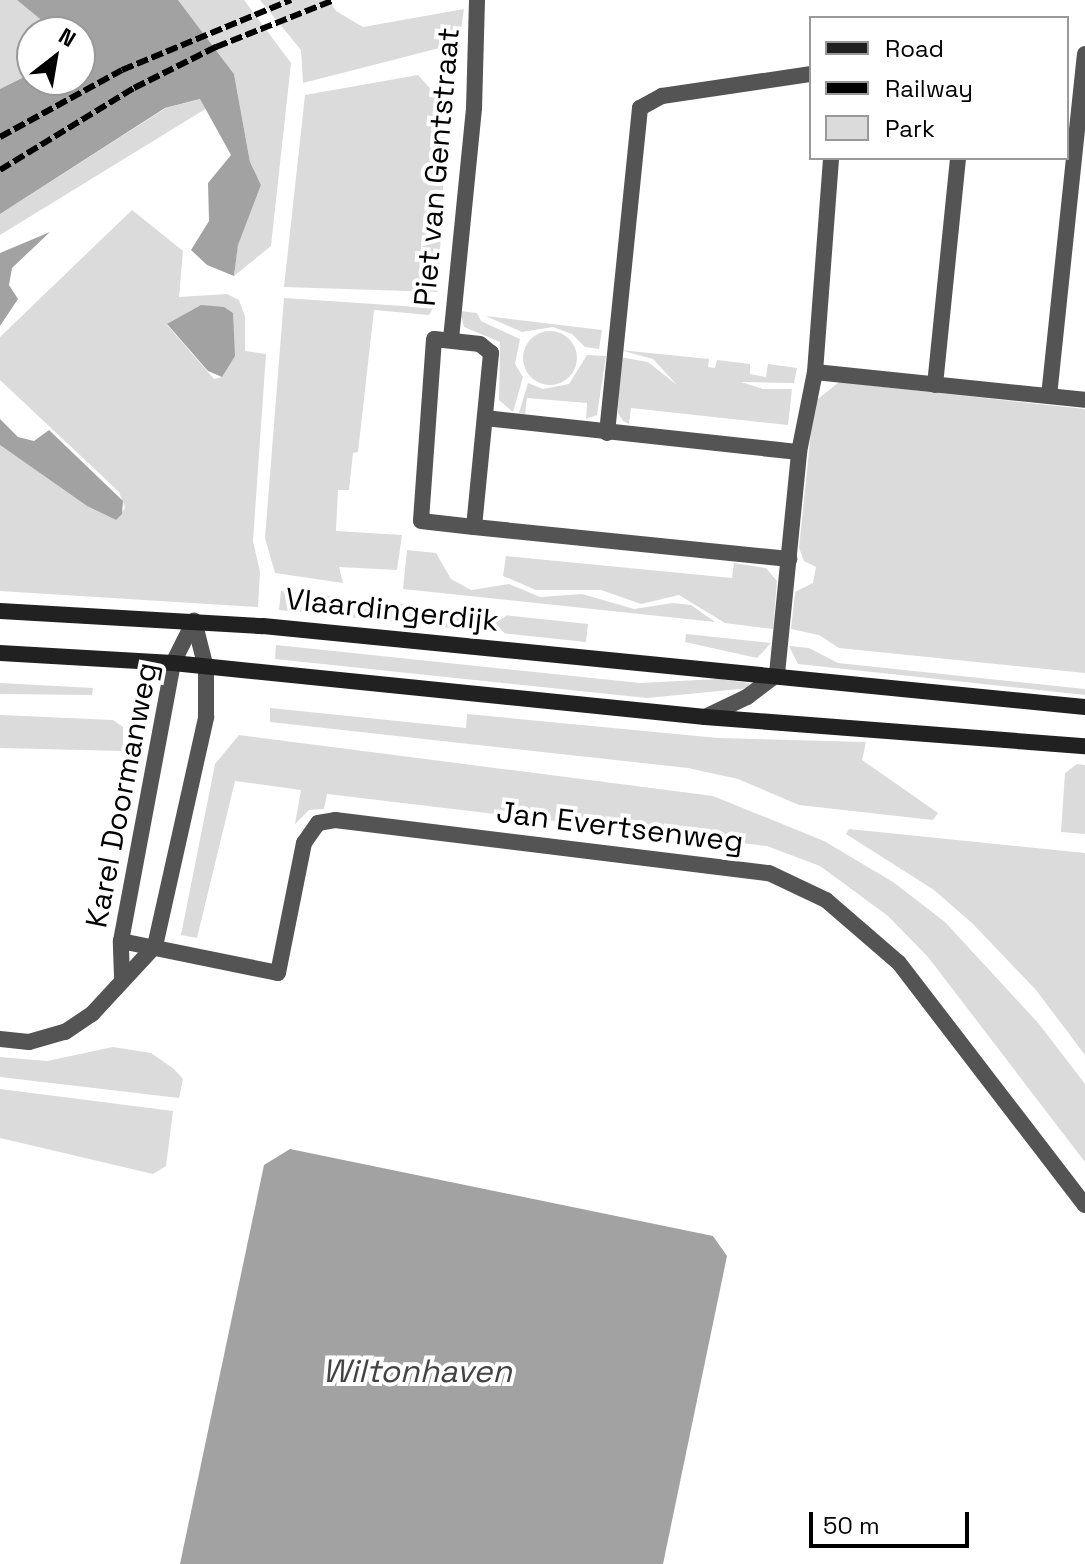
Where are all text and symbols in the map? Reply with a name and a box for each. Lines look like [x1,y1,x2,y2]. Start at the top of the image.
north arrow [16,16,96,96]
legend [809,16,1069,160]
text: N [54,21,81,53]
street label: Piet van Gentstraat [407,26,467,308]
text: Road [885,33,944,64]
text: Railway [885,73,973,104]
text: Park [885,113,935,144]
street label: Vlaardingerdijk [284,581,500,639]
street label: Karel Doormanweg [79,659,165,931]
street label: Jan Evertsenweg [495,794,745,860]
water label: Wiltonhaven [322,1352,512,1390]
scale bar [813,1496,973,1546]
text: 50 m [823,1510,880,1541]

